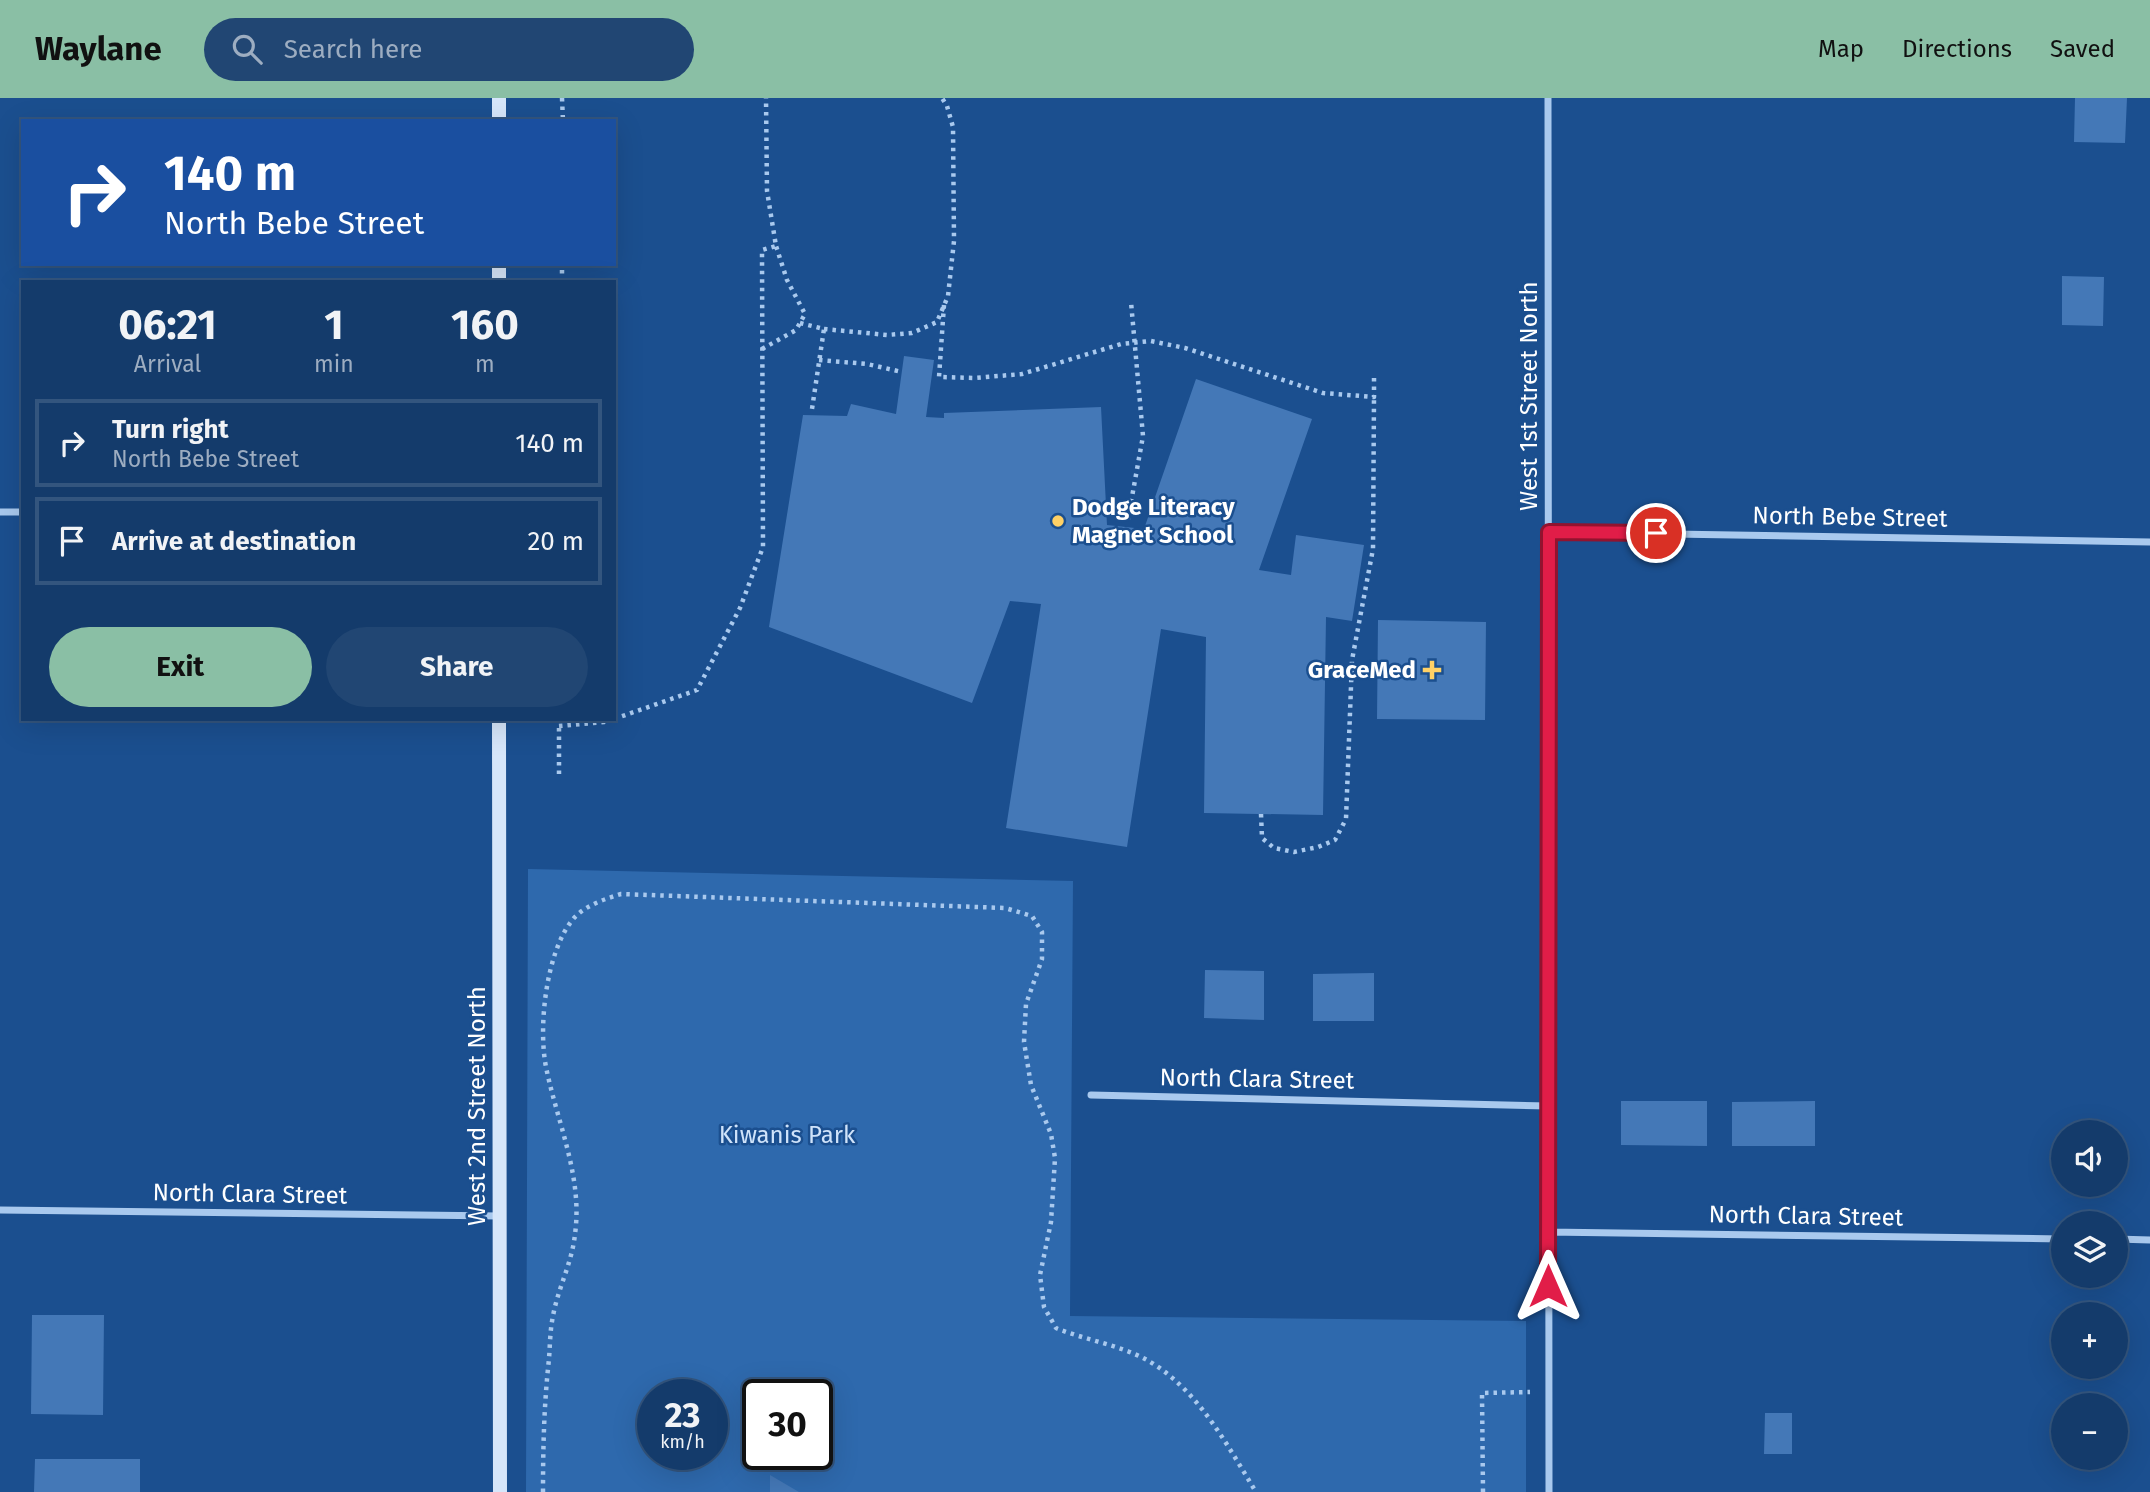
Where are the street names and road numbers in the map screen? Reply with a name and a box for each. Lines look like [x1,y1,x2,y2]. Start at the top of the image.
street label: West 1st Street North [1515,281,1543,511]
street label: North Bebe Street [1752,501,1948,533]
street label: West 2nd Street North [463,986,491,1226]
street label: North Clara Street [1159,1063,1355,1095]
street label: North Clara Street [152,1178,348,1210]
street label: North Clara Street [1708,1200,1904,1232]

